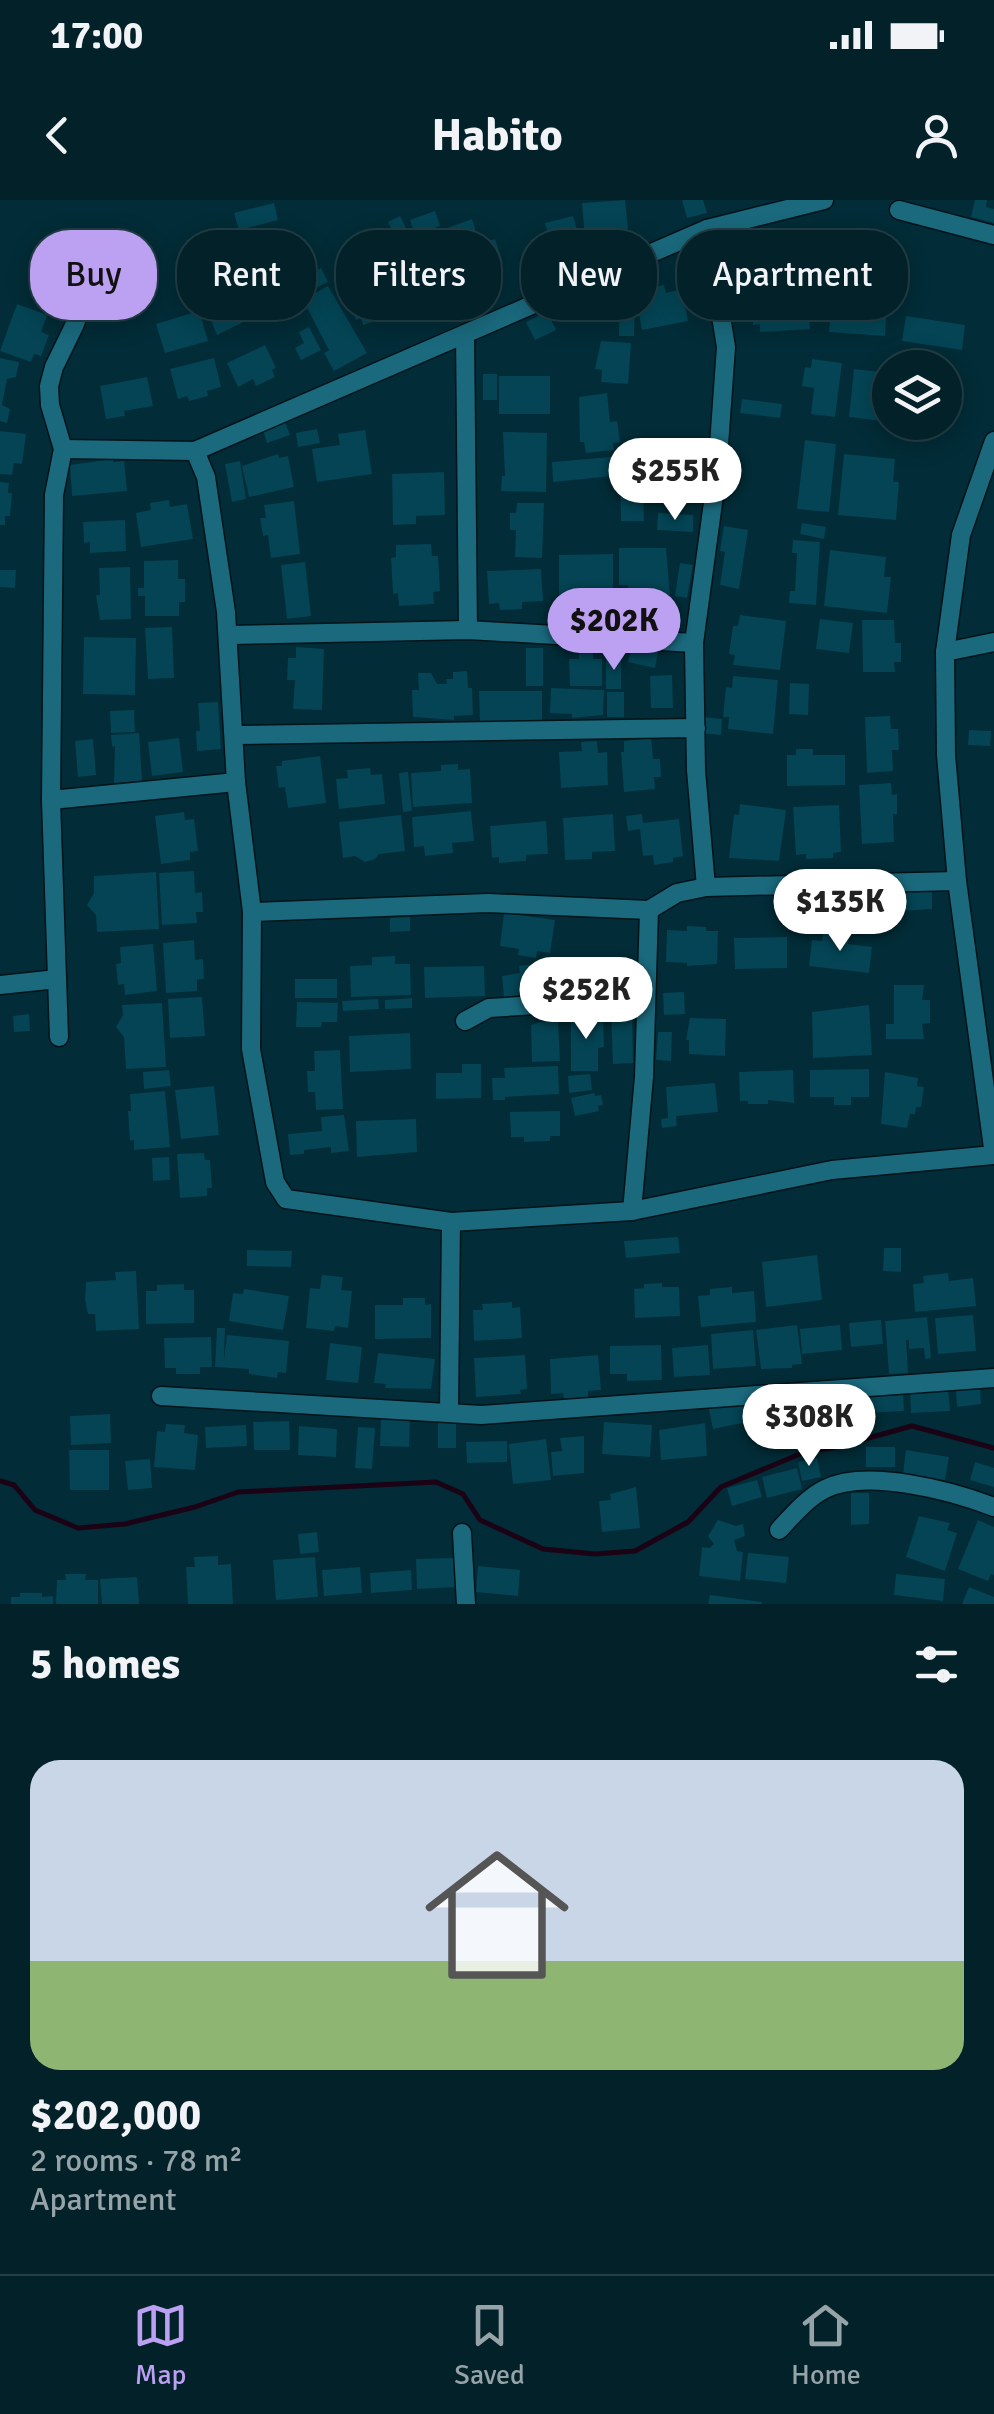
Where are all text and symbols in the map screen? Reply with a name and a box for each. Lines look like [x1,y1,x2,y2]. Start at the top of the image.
text: 17:00 [50,12,143,59]
icon: back [30,108,85,163]
text: Habito [431,108,563,163]
icon: person [909,108,964,163]
chip: Buy [30,230,157,320]
chip: Rent [177,230,316,320]
chip: Filters [336,230,501,320]
chip: New [521,230,657,320]
chip: Apartment [677,230,908,320]
map controls [872,350,962,440]
button: layers [872,350,962,440]
pin: $255K [605,438,745,523]
text: $255K [631,451,719,490]
pin: $202K [544,588,684,673]
text: $202K [570,601,658,640]
pin: $135K [770,869,910,954]
text: $135K [796,882,884,921]
pin: $252K [516,957,656,1042]
text: $252K [542,970,630,1009]
pin: $308K [739,1384,879,1469]
text: $308K [765,1397,853,1436]
icon: filters [909,1637,964,1692]
text: 5 homes [30,1639,180,1690]
icon: home [407,1825,587,2005]
text: $202,000 [30,2090,201,2141]
text: 2 rooms · 78 m² [30,2141,243,2180]
text: Apartment [30,2180,177,2219]
tab: Map [133,2298,188,2392]
tab: Saved [454,2298,525,2392]
tab: Home [791,2298,861,2392]

